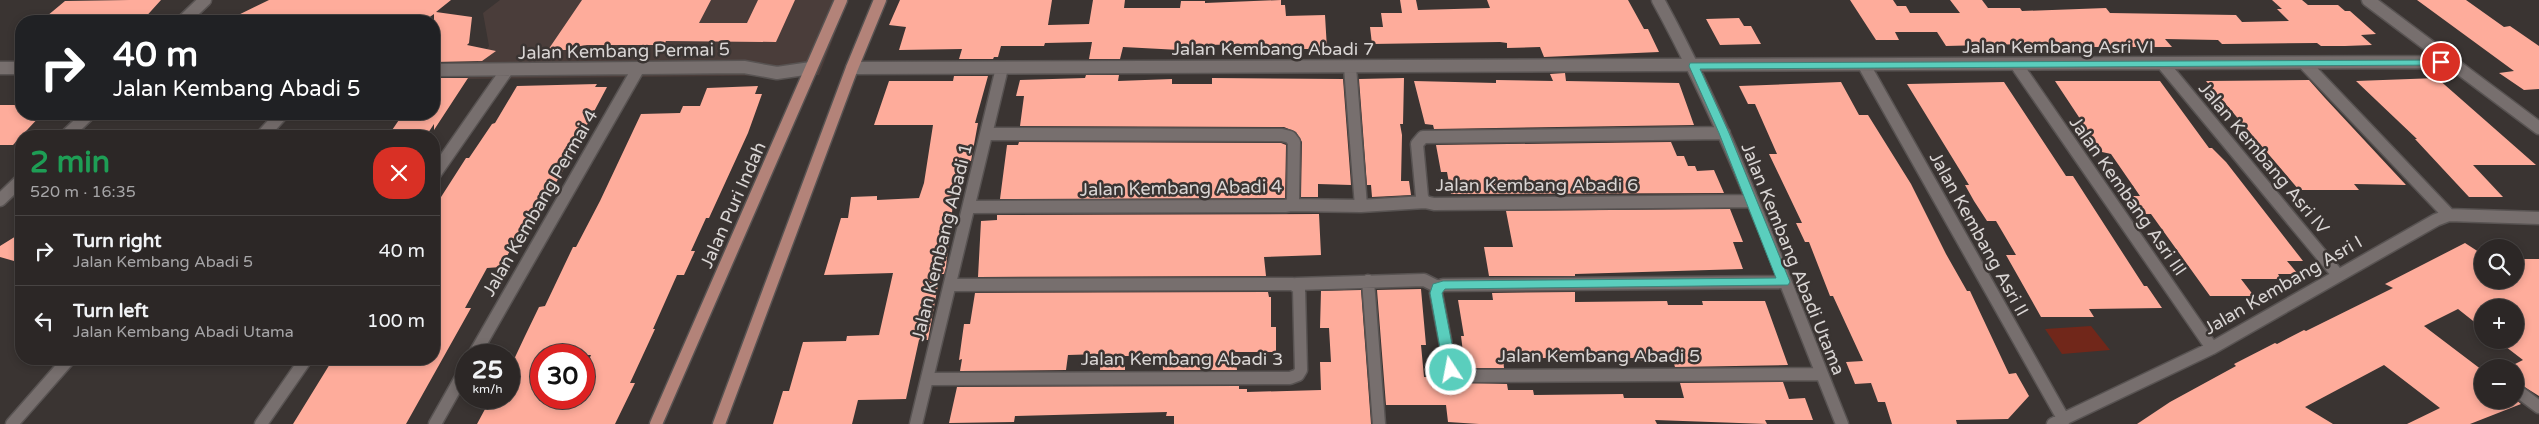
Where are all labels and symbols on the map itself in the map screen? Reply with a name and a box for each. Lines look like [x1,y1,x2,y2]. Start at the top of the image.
street label: Jalan Kembang Asri VI [1962,36,2154,58]
street label: Jalan Kembang Permai 5 [518,38,730,64]
street label: Jalan Kembang Abadi 7 [1172,38,1374,60]
pin [2420,41,2462,83]
street label: Jalan Kembang Asri IV [2194,77,2334,239]
street label: Jalan Kembang Permai 4 [477,106,603,300]
street label: Jalan Kembang Asri III [2065,112,2191,280]
street label: Jalan Puri Indah [695,138,771,272]
street label: Jalan Kembang Abadi Utama [1736,140,1850,378]
street label: Jalan Kembang Abadi 1 [907,141,977,343]
street label: Jalan Kembang Asri II [1925,148,2033,320]
street label: Jalan Kembang Abadi 6 [1436,174,1638,196]
street label: Jalan Kembang Abadi 4 [1080,175,1282,201]
street label: Jalan Kembang Asri I [2200,231,2366,339]
position arrow [1424,343,1476,395]
speed limit sign: 30 [530,344,595,409]
street label: Jalan Kembang Abadi 5 [1498,345,1700,367]
street label: Jalan Kembang Abadi 3 [1081,348,1283,370]

